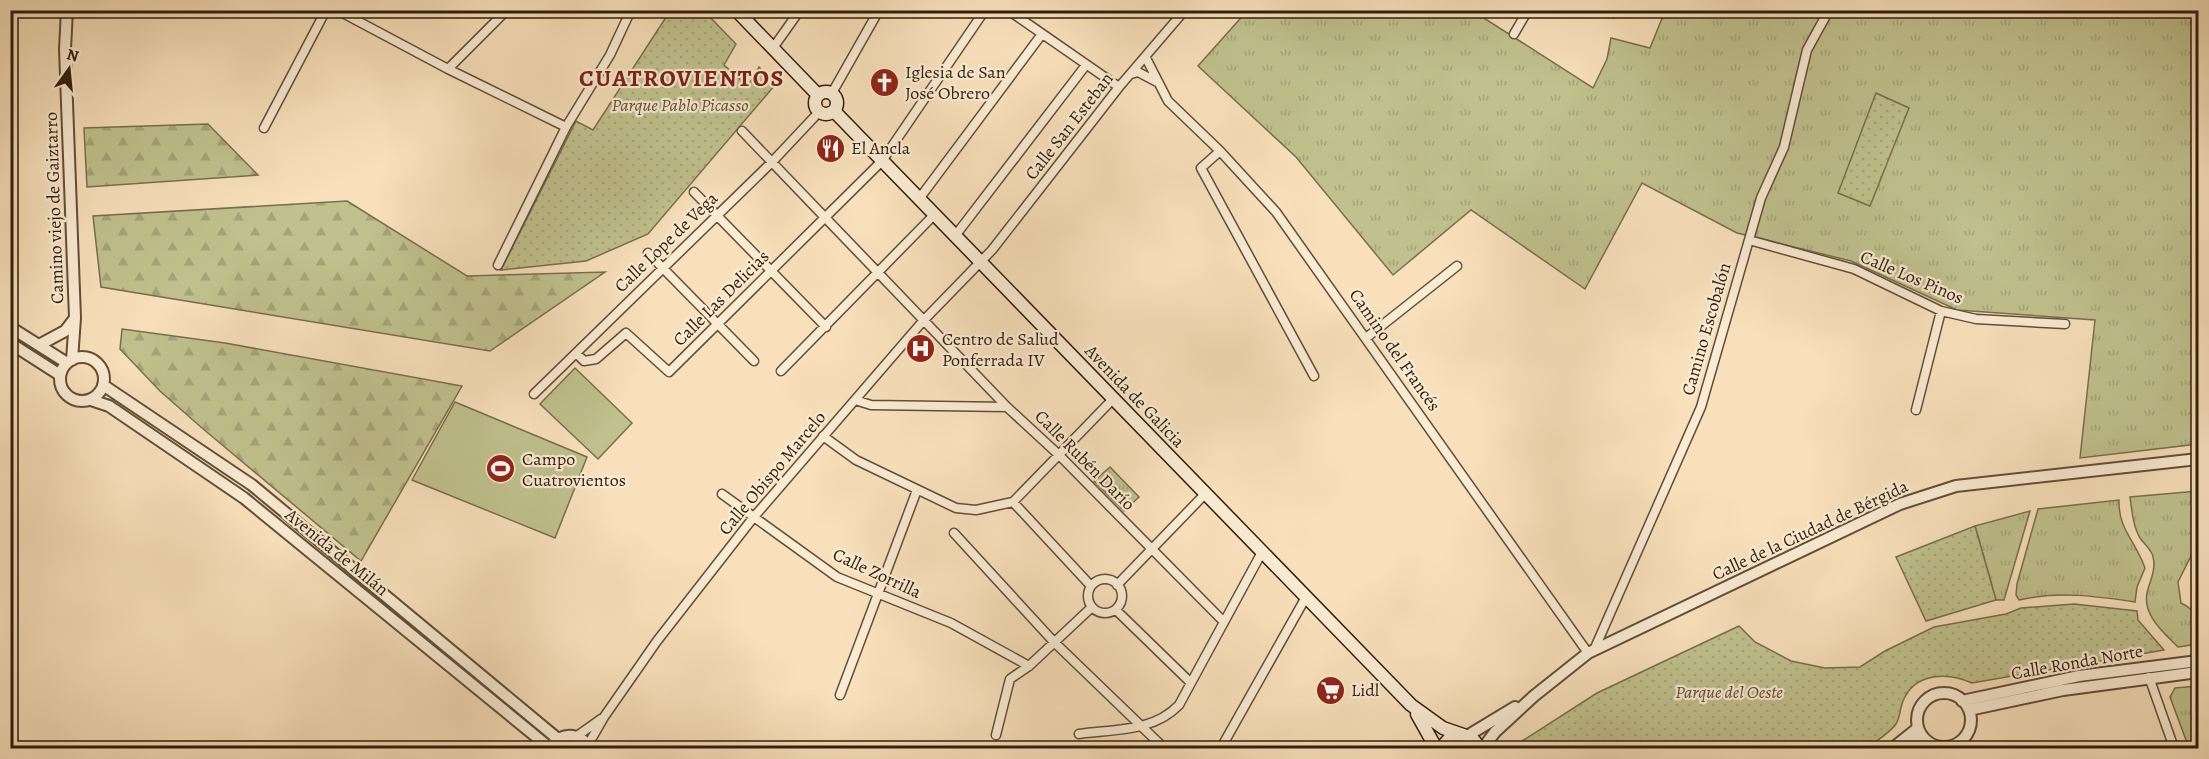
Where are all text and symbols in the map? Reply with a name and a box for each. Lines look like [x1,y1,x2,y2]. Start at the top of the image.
north arrow [39,39,99,99]
text: N [64,43,81,68]
place label: Iglesia de San José Obrero [905,60,1006,105]
district label: CUATROVIENTOS [579,62,785,94]
church icon: Iglesia de San José Obrero [868,66,900,98]
street label: Calle San Esteban [1019,67,1119,185]
park label: Parque Pablo Picasso [611,93,749,117]
street label: Camino viejo de Gaiztarro [39,112,69,304]
restaurant icon: El Ancla [814,132,846,164]
place label: El Ancla [851,136,911,160]
street label: Calle Lope de Vega [609,186,723,298]
street label: Calle Los Pinos [1857,244,1967,310]
street label: Calle Las Delicias [668,245,774,351]
street label: Camino Escobalón [1676,260,1736,398]
street label: Camino del Francés [1344,284,1446,416]
place label: Centro de Salud Ponferrada IV [942,327,1059,372]
hospital icon: Centro de Salud Ponferrada IV [905,333,937,365]
street label: Avenida de Galicia [1079,339,1191,453]
street label: Calle Rubén Darío [1030,405,1140,515]
street label: Calle Obispo Marcelo [713,406,831,540]
place label: Campo Cuatrovientos [522,447,626,492]
sports icon: Campo Cuatrovientos [485,453,517,485]
street label: Calle de la Ciudad de Bérgida [1708,474,1912,586]
street label: Avenida de Milán [279,502,394,601]
street label: Calle Zorrilla [829,542,926,604]
street label: Calle Ronda Norte [2009,639,2145,685]
supermarket icon: Lidl [1314,674,1346,706]
place label: Lidl [1351,678,1380,702]
park label: Parque del Oeste [1675,680,1783,704]

